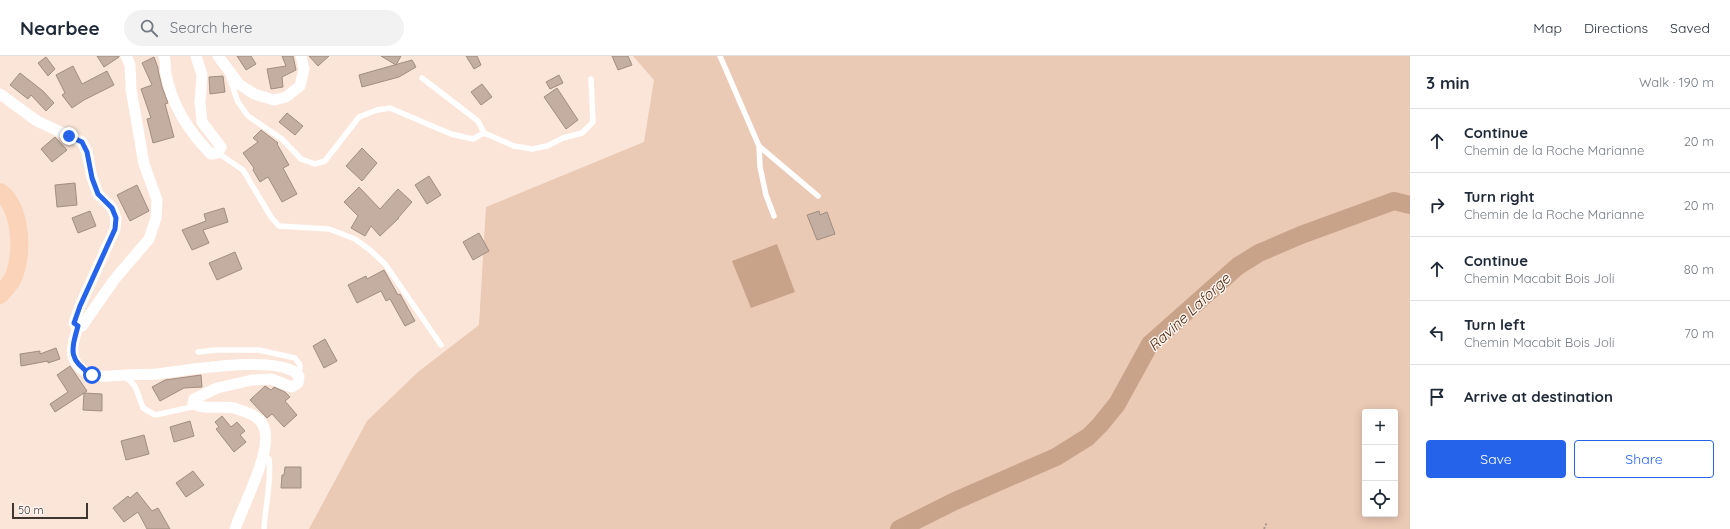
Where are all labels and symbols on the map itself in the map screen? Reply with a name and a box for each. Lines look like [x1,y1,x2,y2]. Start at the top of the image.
route end [60,127,78,145]
water label: Ravine Laforge [1144,269,1234,355]
route start [83,366,101,384]
scale bar [12,501,88,520]

